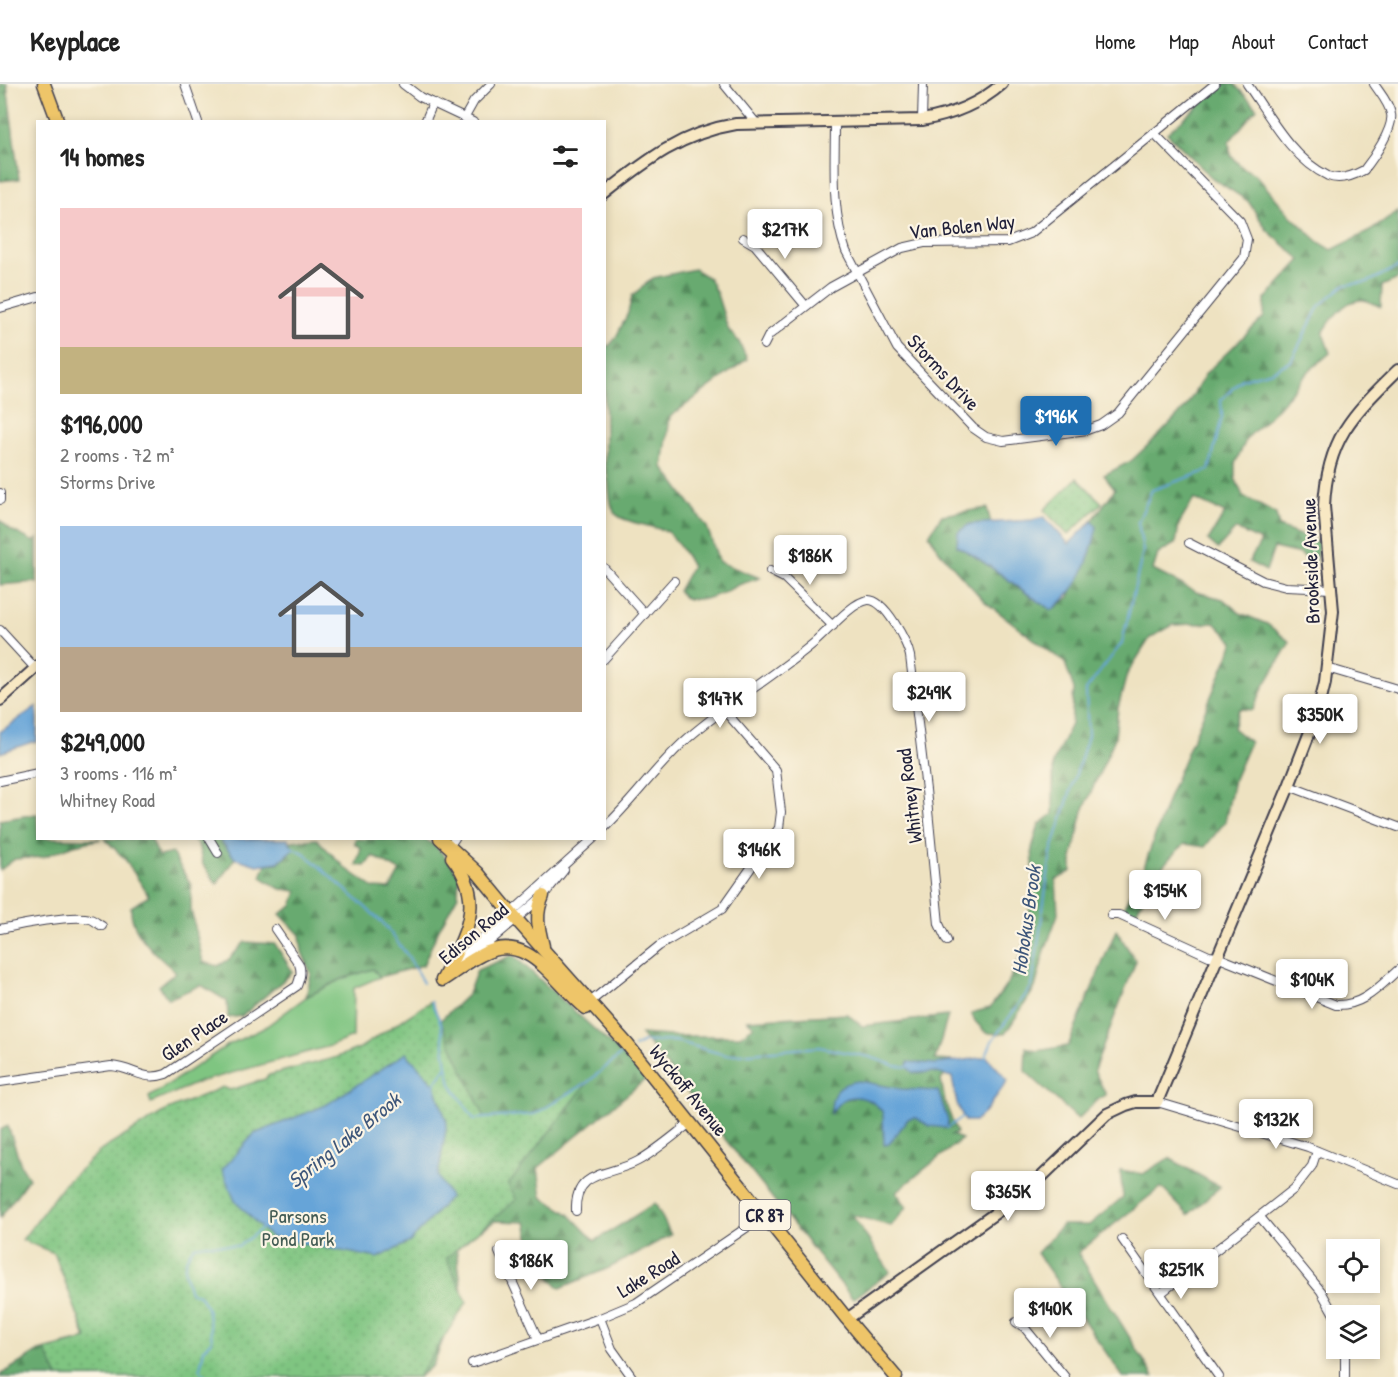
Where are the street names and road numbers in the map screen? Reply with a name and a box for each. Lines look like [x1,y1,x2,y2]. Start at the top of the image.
street label: Van Bolen Way [908,207,1016,245]
street label: Storms Drive [902,328,986,416]
street label: Brookside Avenue [1294,498,1326,624]
street label: Whitney Road [890,747,928,845]
street label: Edison Road [432,896,514,970]
street label: Glen Place [155,1003,233,1067]
street label: Wyckoff Avenue [644,1038,734,1142]
road number: CR 87 [740,1200,790,1230]
street label: Lake Road [612,1244,685,1304]

